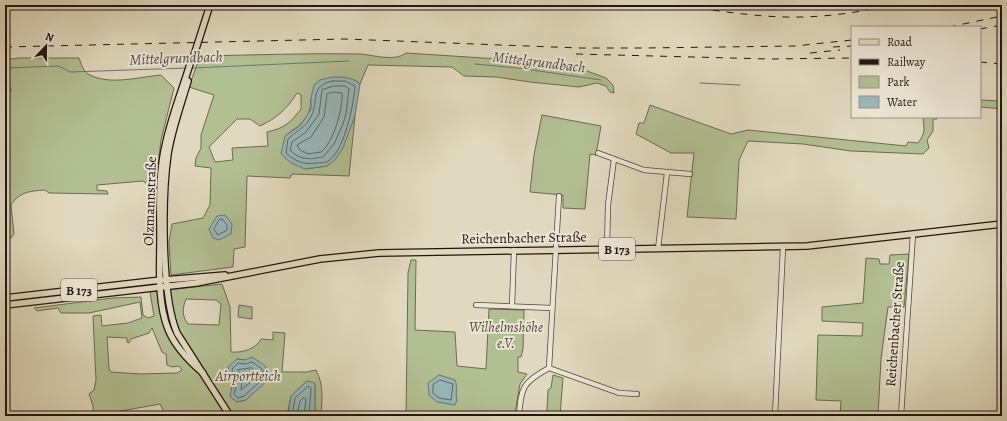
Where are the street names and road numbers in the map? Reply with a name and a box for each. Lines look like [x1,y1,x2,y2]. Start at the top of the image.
street label: Olzmannstraße [139,156,161,246]
street label: Reichenbacher Straße [461,227,587,249]
road number: B 173 [599,238,635,260]
street label: Reichenbacher Straße [881,261,909,387]
road number: B 173 [61,279,97,301]

